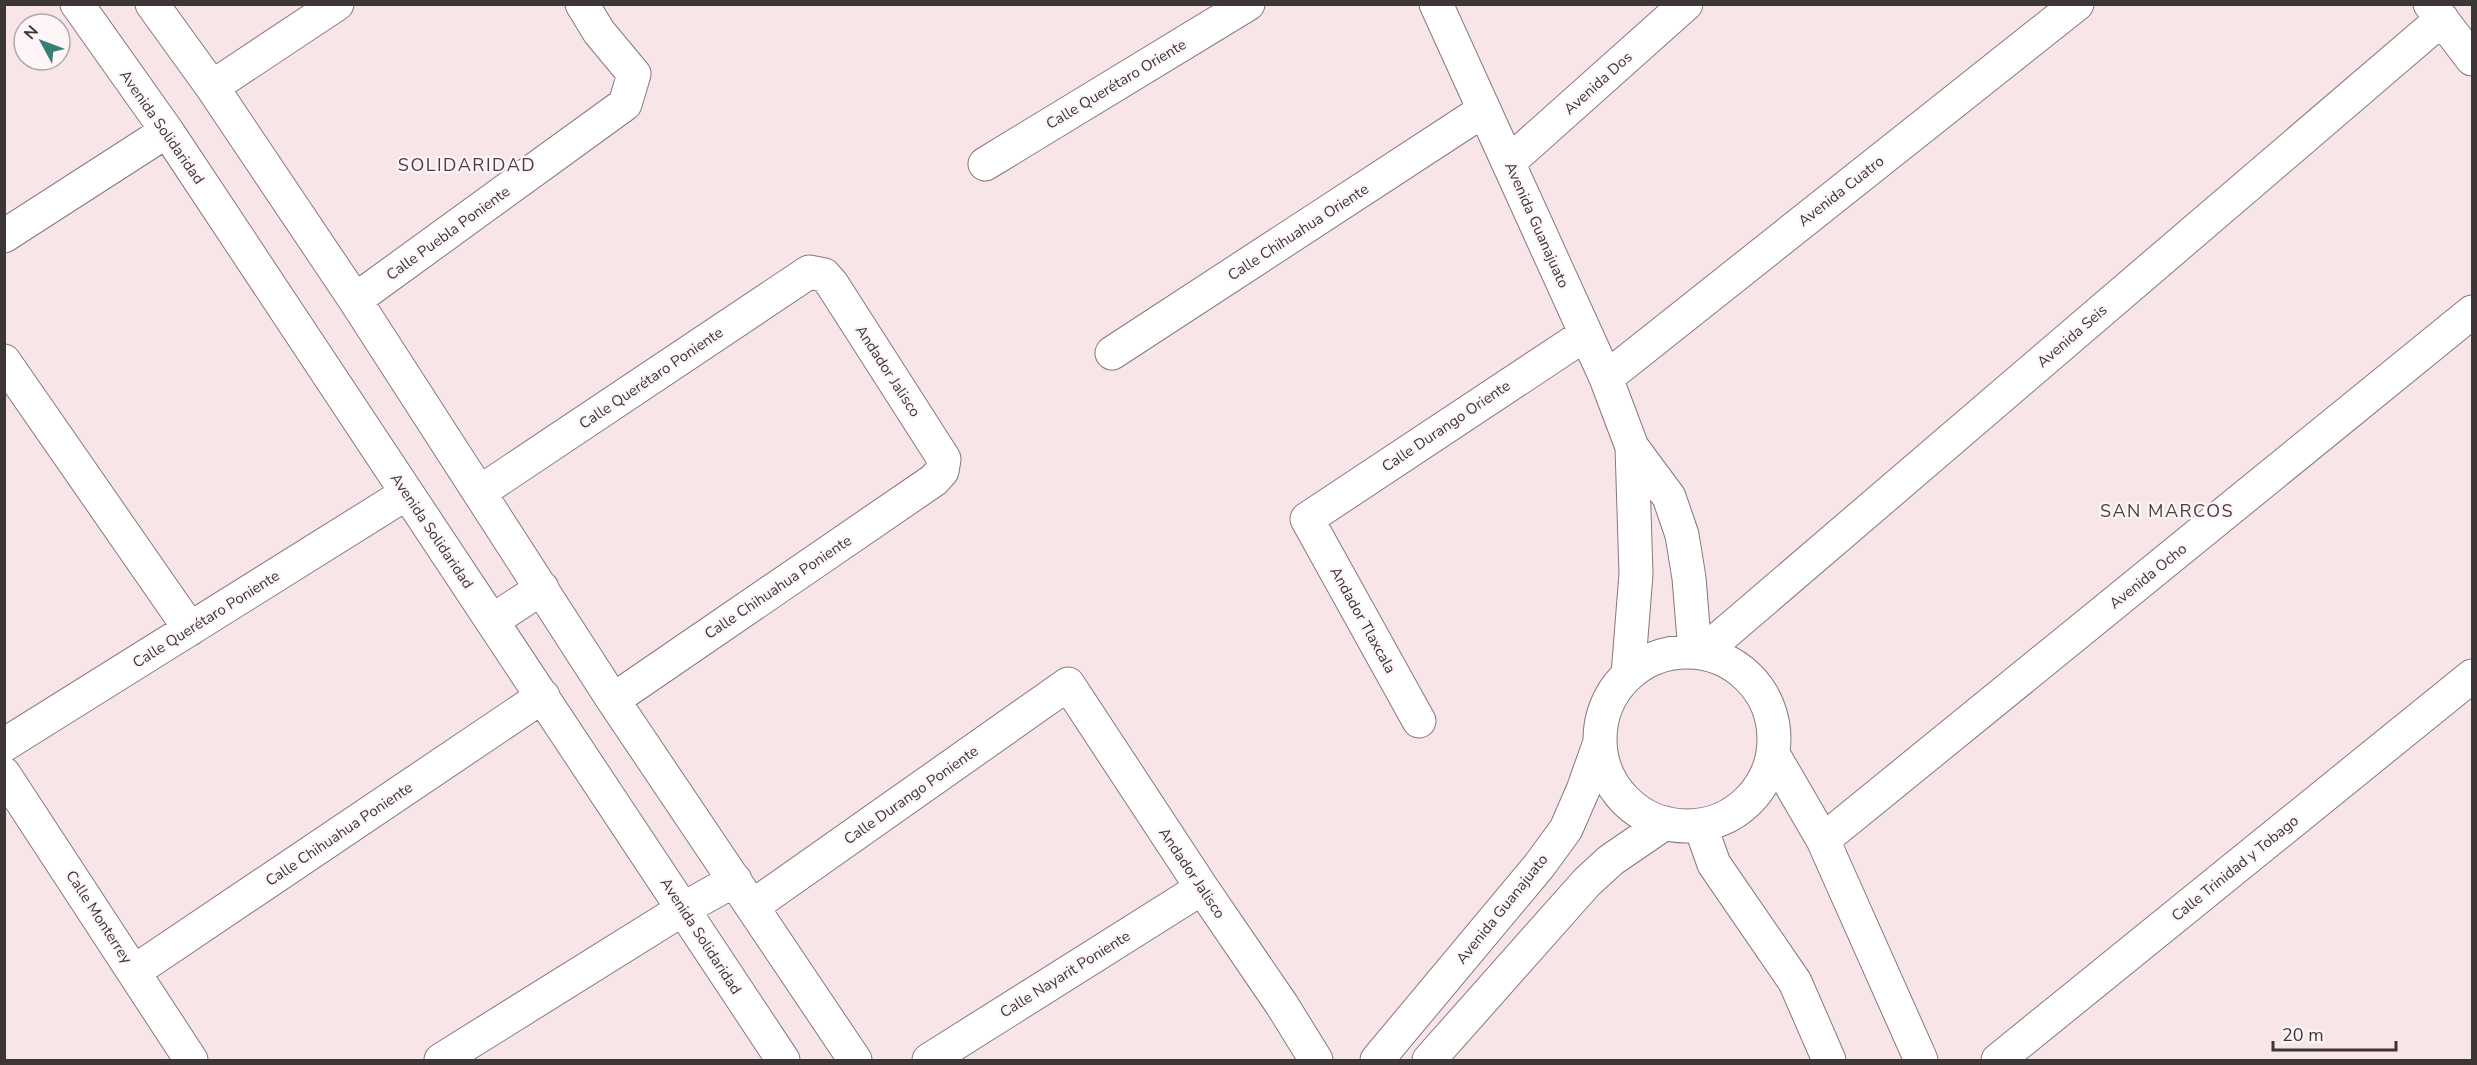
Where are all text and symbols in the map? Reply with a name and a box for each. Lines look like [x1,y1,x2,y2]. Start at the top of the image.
north arrow [12,12,72,72]
text: N [19,21,44,45]
street label: Calle Querétaro Oriente [1042,34,1190,134]
street label: Avenida Dos [1560,47,1636,119]
street label: Avenida Solidaridad [115,66,209,188]
street label: Avenida Cuatro [1794,151,1888,231]
district label: SOLIDARIDAD [398,153,536,177]
street label: Avenida Guanajuato [1500,159,1574,291]
street label: Calle Chihuahua Oriente [1224,179,1372,285]
street label: Calle Puebla Poniente [382,181,514,285]
street label: Avenida Seis [2033,300,2111,372]
street label: Andador Jalisco [851,321,925,421]
street label: Calle Querétaro Poniente [575,322,727,434]
street label: Calle Durango Oriente [1378,376,1514,476]
street label: Avenida Solidaridad [386,469,478,593]
district label: SAN MARCOS [2100,499,2234,523]
street label: Calle Chihuahua Poniente [701,530,855,644]
street label: Avenida Ocho [2105,539,2191,613]
street label: Andador Tlaxcala [1325,563,1401,677]
street label: Calle Querétaro Poniente [129,566,283,672]
street label: Calle Durango Poniente [840,741,982,849]
street label: Calle Chihuahua Poniente [262,777,416,891]
street label: Calle Trinidad y Tobago [2167,810,2303,926]
street label: Andador Jalisco [1154,824,1230,922]
street label: Avenida Guanajuato [1451,850,1553,968]
street label: Calle Monterrey [61,866,137,968]
street label: Avenida Solidaridad [656,874,746,998]
street label: Calle Nayarit Poniente [996,926,1134,1022]
scale bar [2273,1014,2396,1052]
text: 20 m [2282,1023,2324,1047]

